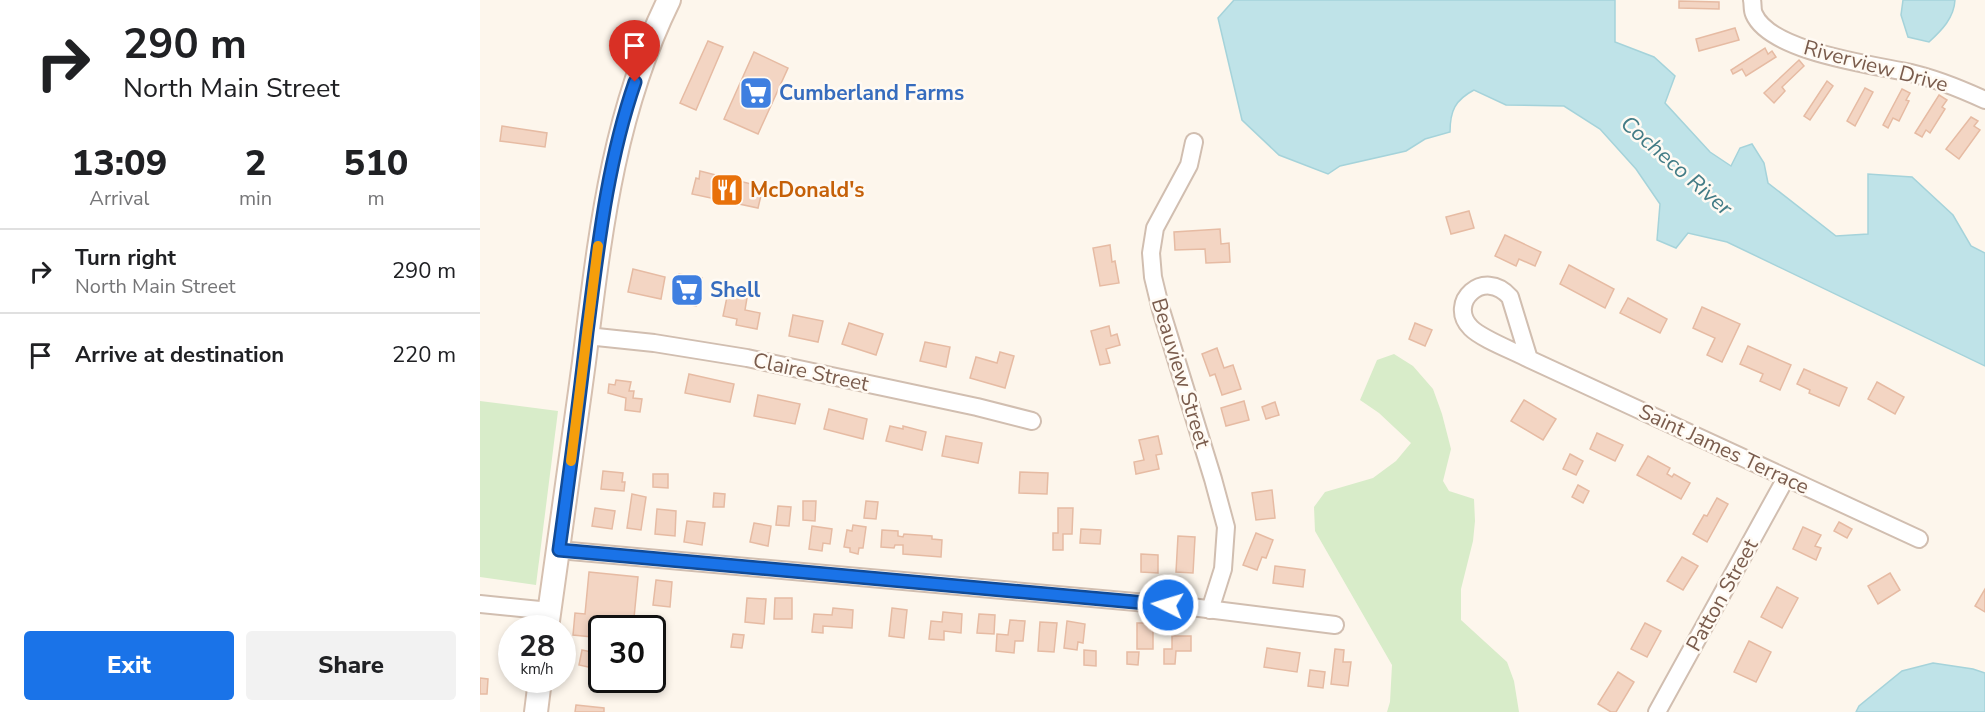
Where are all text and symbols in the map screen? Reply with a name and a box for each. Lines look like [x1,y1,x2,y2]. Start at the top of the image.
text: 290 m [123,16,247,73]
pin [609,20,660,82]
icon: right [24,24,102,102]
icon: arrive [618,29,651,62]
street label: Riverview Drive [1801,33,1951,99]
text: North Main Street [123,70,340,107]
supermarket icon: Cumberland Farms [738,75,774,111]
place label: Cumberland Farms [779,79,964,107]
water label: Cocheco River [1614,109,1740,223]
text: 13:09 [72,139,167,188]
text: 2 [245,139,266,188]
text: 510 [344,139,408,188]
restaurant icon: McDonald's [709,172,745,208]
place label: McDonald's [750,176,865,204]
text: Arrival [89,185,150,212]
text: min [239,185,272,212]
text: m [367,185,385,212]
text: Turn right [75,243,176,273]
icon: right [24,255,57,288]
text: 290 m [392,256,456,286]
supermarket icon: Shell [669,272,705,308]
text: North Main Street [75,273,236,300]
place label: Shell [710,276,761,304]
street label: Beauview Street [1145,295,1217,452]
icon: arrive [24,339,57,372]
text: Arrive at destination [75,340,284,370]
text: 220 m [392,340,456,370]
street label: Claire Street [751,346,872,398]
street label: Saint James Terrace [1634,397,1814,501]
street label: Patton Street [1680,533,1765,656]
position arrow [1136,573,1200,637]
speed limit sign: 30 [588,615,666,693]
text: 28 [519,626,555,667]
button: Exit [24,631,234,700]
button: Share [246,631,456,700]
text: km/h [520,659,554,679]

